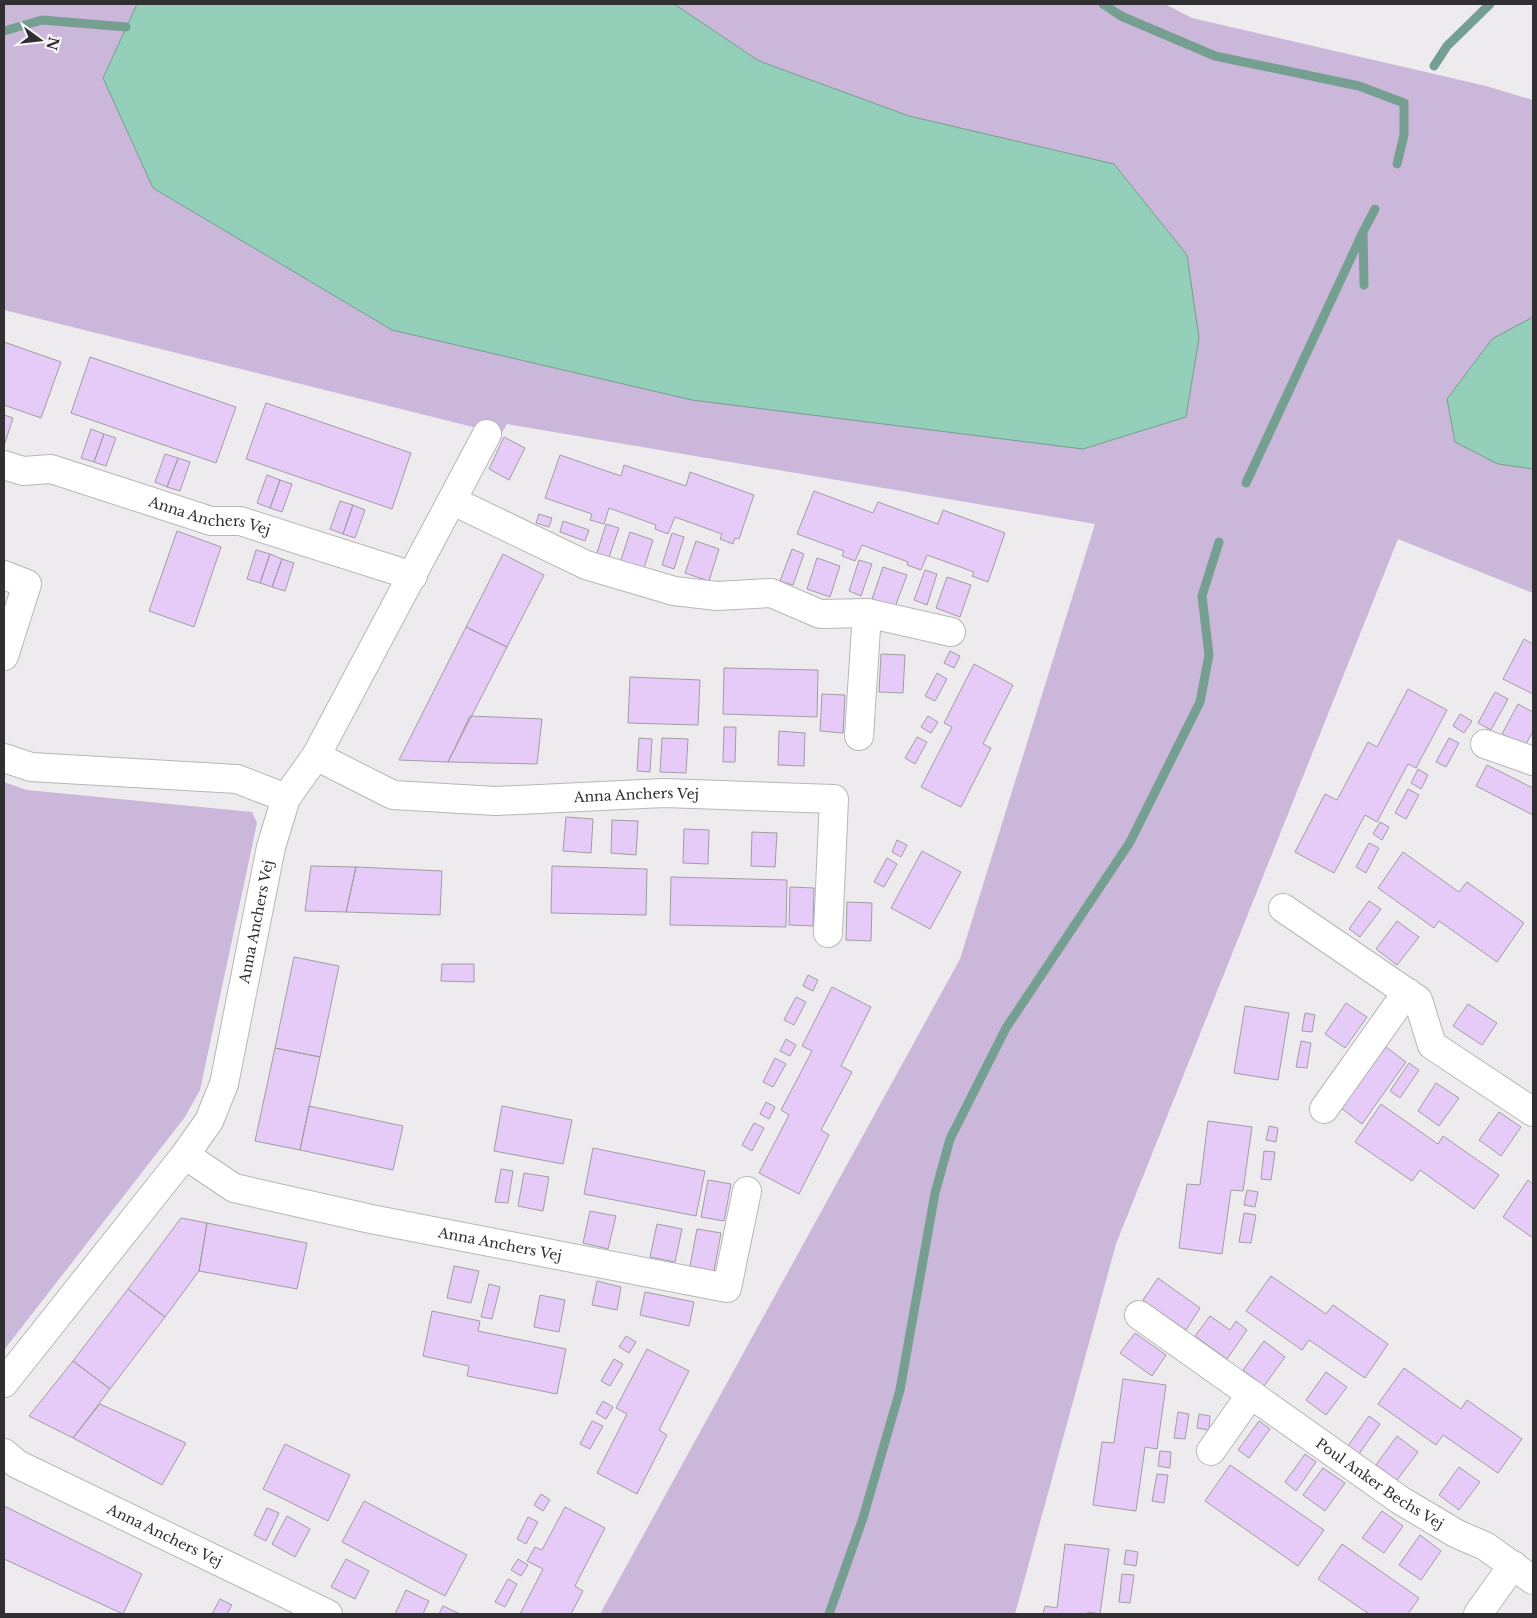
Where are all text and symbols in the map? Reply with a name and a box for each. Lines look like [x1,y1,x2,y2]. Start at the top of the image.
north arrow [15,15,65,65]
text: N [42,35,63,52]
street label: Anna Anchers Vej [145,492,273,539]
street label: Anna Anchers Vej [572,784,699,806]
street label: Anna Anchers Vej [235,859,277,986]
street label: Anna Anchers Vej [436,1223,563,1265]
street label: Poul Anker Bechs Vej [1312,1434,1447,1533]
street label: Anna Anchers Vej [103,1499,225,1571]

